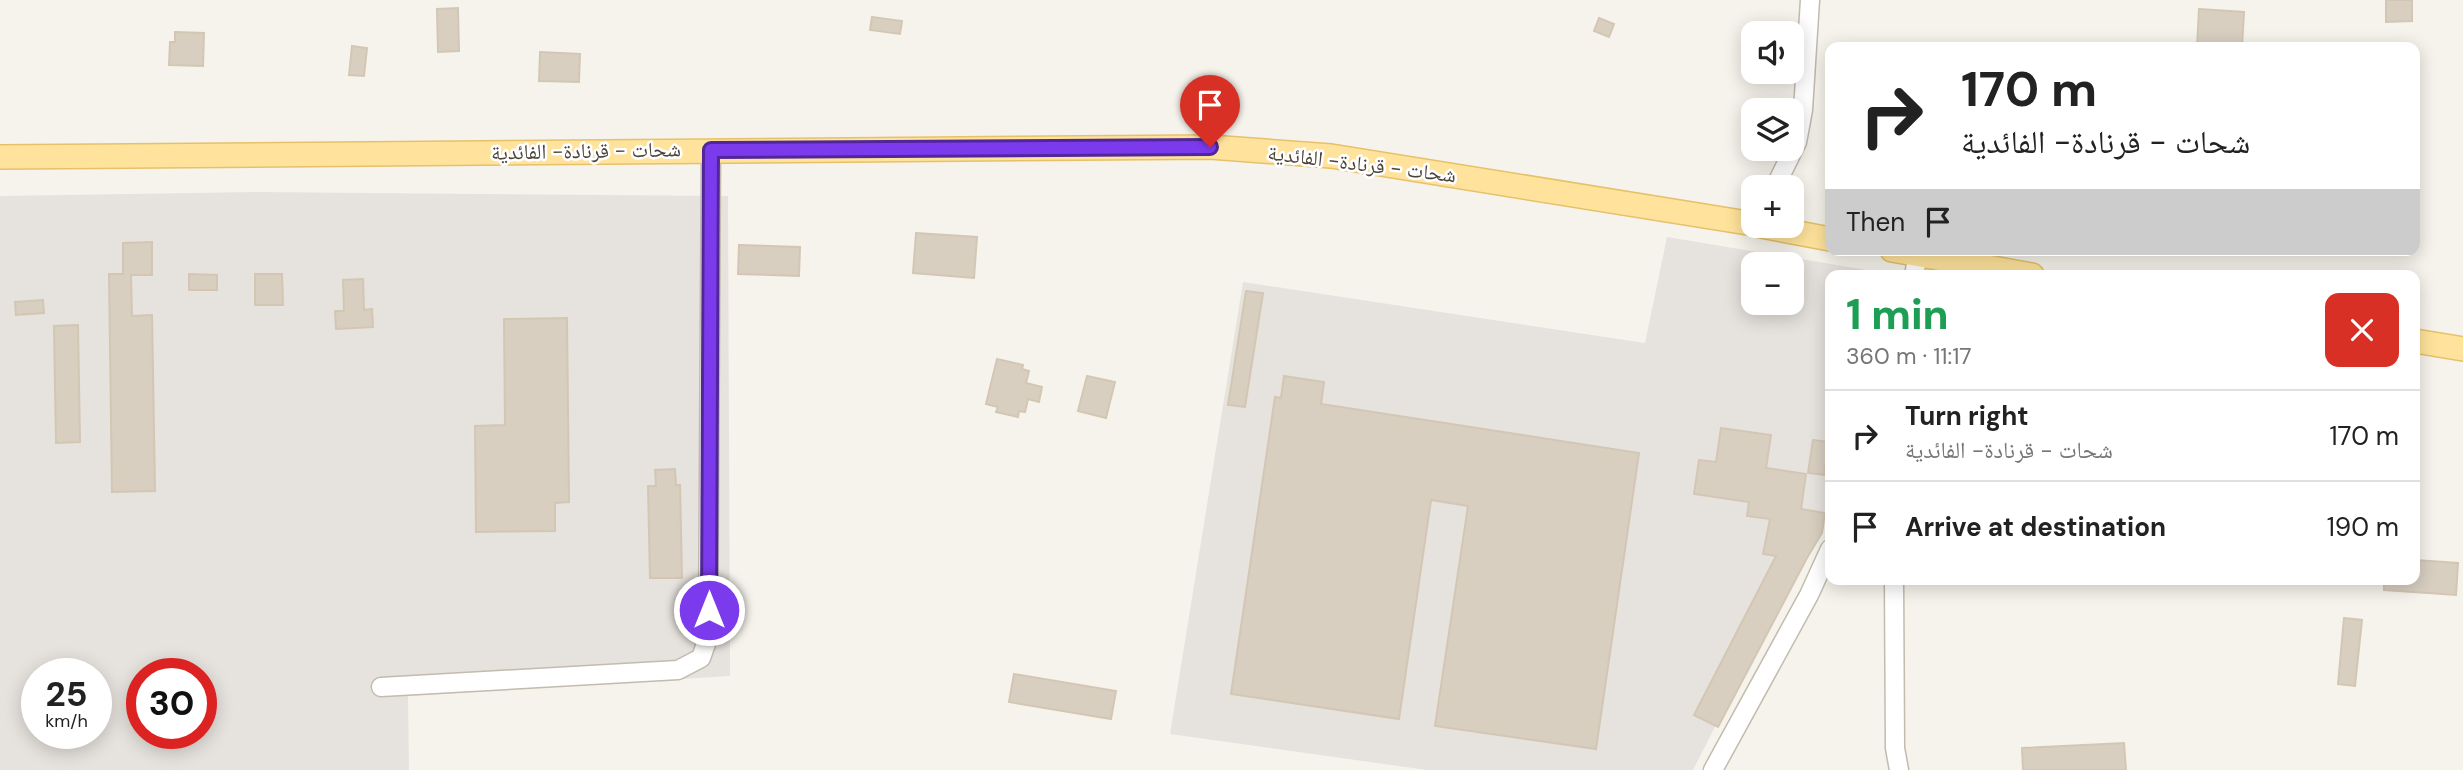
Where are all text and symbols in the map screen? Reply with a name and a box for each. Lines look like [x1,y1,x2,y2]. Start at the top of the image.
map controls [1741,21,1804,315]
button: sound [1741,21,1804,84]
text: 170 m [1961,57,2097,121]
icon: right [1846,70,1937,161]
pin [1180,75,1240,147]
icon: arrive [1191,86,1229,124]
button: layers [1741,98,1804,161]
text: شحات - قرنادة- الفائدية [1961,121,2250,163]
street label: شحات - قرنادة- الفائدية [491,135,681,167]
street label: شحات - قرنادة- الفائدية [1266,139,1458,189]
button: + [1741,175,1804,238]
icon: arrive [1919,203,1957,241]
text: Then [1846,205,1905,239]
button: − [1741,252,1804,315]
text: 1 min [1846,287,1949,342]
button: close [2325,293,2399,367]
text: 360 m · 11:17 [1846,341,1972,371]
text: Turn right [1905,399,2029,433]
icon: right [1846,417,1884,455]
text: 170 m [2330,419,2399,453]
text: شحات - قرنادة- الفائدية [1905,435,2113,465]
icon: arrive [1846,508,1884,546]
text: Arrive at destination [1905,510,2166,544]
text: 190 m [2327,510,2399,544]
position arrow [672,573,746,647]
speed limit sign: 30 [126,658,217,749]
text: 25 [46,671,87,717]
text: km/h [45,709,88,733]

